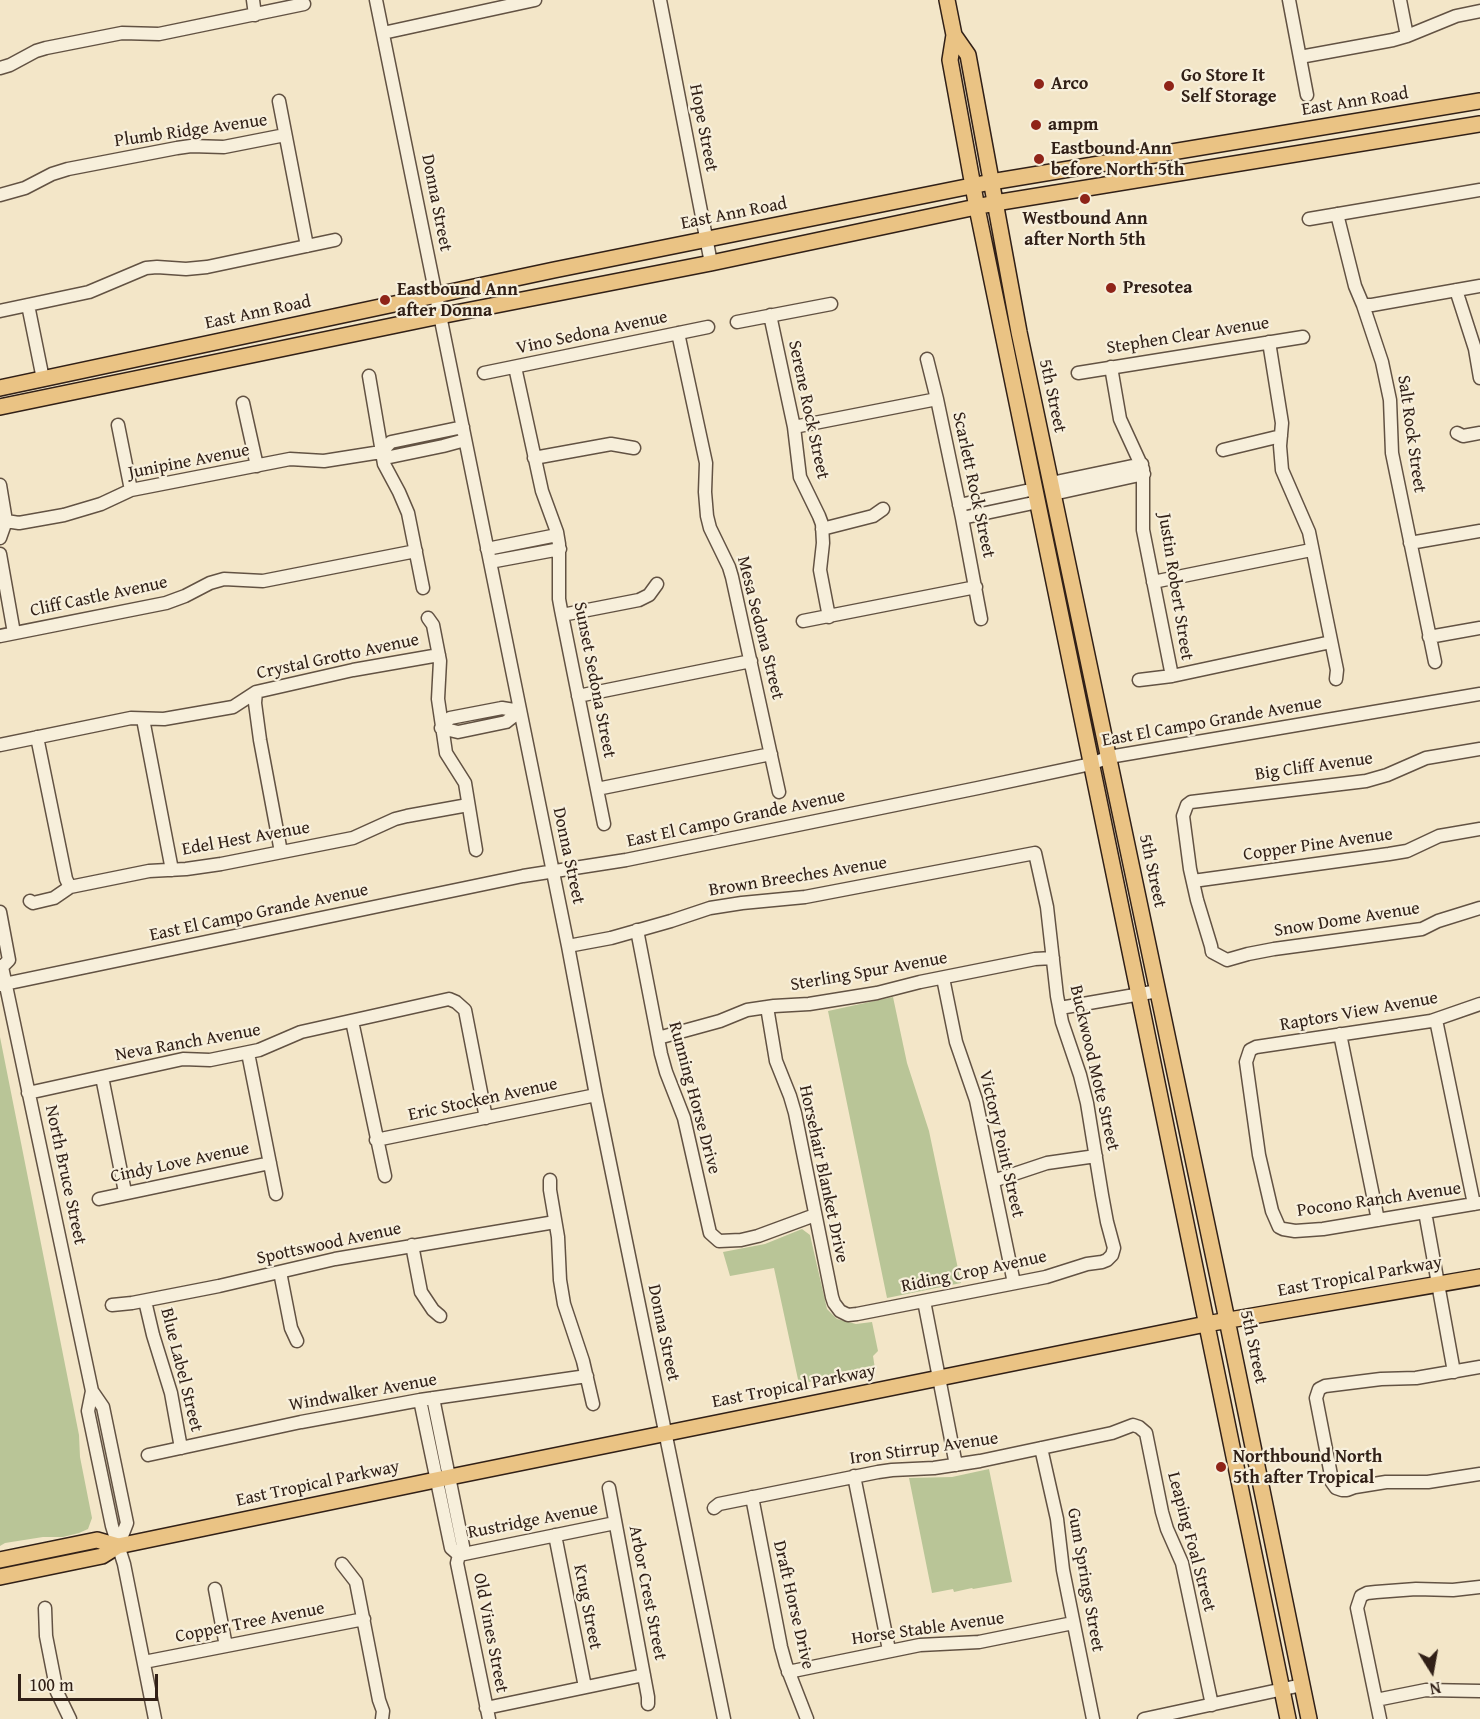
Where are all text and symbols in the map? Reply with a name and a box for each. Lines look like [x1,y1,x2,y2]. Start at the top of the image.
place label: Go Store It Self Storage [1181,65,1277,107]
place label: Arco [1051,73,1088,95]
marker: Arco [1032,77,1046,91]
marker: Go Store It Self Storage [1162,79,1176,93]
street label: Hope Street [684,82,722,174]
street label: East Ann Road [1300,83,1410,121]
street label: Plumb Ridge Avenue [113,110,269,152]
place label: ampm [1048,114,1098,136]
marker: ampm [1029,118,1043,132]
place label: Eastbound Ann before North 5th [1051,138,1184,180]
marker: Eastbound Ann before North 5th [1032,152,1046,166]
street label: Donna Street [416,153,456,253]
marker: Westbound Ann after North 5th [1078,192,1092,206]
street label: East Ann Road [679,193,789,235]
place label: Westbound Ann after North 5th [1022,208,1148,250]
place label: Presotea [1123,277,1193,299]
place label: Eastbound Ann after Donna [397,279,518,322]
marker: Presotea [1104,281,1118,295]
street label: East Ann Road [203,291,313,335]
marker: Eastbound Ann after Donna [378,293,392,307]
street label: Vino Sedona Avenue [514,306,670,360]
street label: Stephen Clear Avenue [1105,312,1271,360]
street label: Serene Rock Street [783,339,833,481]
street label: 5th Street [1034,357,1070,435]
street label: Salt Rock Street [1392,374,1430,494]
street label: Scarlett Rock Street [947,410,999,560]
street label: Junipine Avenue [126,440,252,484]
street label: Justin Robert Street [1153,512,1197,662]
street label: Mesa Sedona Street [732,554,788,702]
street label: Cliff Castle Avenue [28,572,170,622]
street label: Sunset Sedona Street [568,600,620,760]
street label: Crystal Grotto Avenue [255,629,421,685]
street label: East El Campo Grande Avenue [1100,692,1324,752]
street label: Big Cliff Avenue [1254,748,1374,786]
street label: East El Campo Grande Avenue [625,785,847,853]
street label: Donna Street [547,806,589,906]
street label: Edel Hest Avenue [180,817,312,861]
street label: Copper Pine Avenue [1242,824,1394,866]
street label: 5th Street [1134,832,1170,910]
street label: Brown Breeches Avenue [707,852,889,902]
street label: East El Campo Grande Avenue [148,879,370,947]
street label: Snow Dome Avenue [1273,898,1421,942]
street label: Sterling Spur Avenue [789,948,949,996]
street label: Buckwood Mote Street [1064,983,1124,1153]
street label: Raptors View Avenue [1278,987,1440,1037]
street label: Running Horse Drive [663,1019,725,1177]
street label: Neva Ranch Avenue [114,1020,262,1066]
street label: Victory Point Street [974,1068,1028,1220]
street label: Eric Stocken Avenue [406,1074,560,1126]
street label: Horsehair Blanket Drive [794,1083,852,1265]
street label: North Bruce Street [40,1103,90,1247]
street label: Cindy Love Avenue [109,1138,251,1188]
street label: Pocono Ranch Avenue [1296,1178,1462,1222]
street label: Spottswood Avenue [255,1218,403,1270]
street label: Riding Crop Avenue [899,1246,1049,1298]
street label: East Tropical Parkway [1276,1252,1444,1302]
street label: Donna Street [642,1283,684,1383]
street label: Blue Label Street [155,1306,207,1434]
street label: 5th Street [1235,1308,1271,1386]
street label: East Tropical Parkway [710,1361,878,1413]
street label: Windwalker Avenue [287,1369,439,1417]
street label: Iron Stirrup Avenue [848,1428,1000,1470]
place label: Northbound North 5th after Tropical [1233,1446,1382,1488]
street label: East Tropical Parkway [234,1456,402,1512]
marker: Northbound North 5th after Tropical [1214,1460,1228,1474]
street label: Leaping Foal Street [1162,1470,1220,1614]
street label: Rustridge Avenue [466,1498,600,1544]
street label: Gum Springs Street [1062,1506,1108,1654]
street label: Arbor Crest Street [623,1524,671,1662]
street label: Draft Horse Drive [768,1539,818,1671]
street label: Krug Street [568,1563,606,1651]
street label: Old Vines Street [468,1571,512,1695]
street label: Copper Tree Avenue [174,1598,326,1648]
street label: Horse Stable Avenue [850,1608,1006,1650]
north arrow [1402,1641,1462,1701]
scale bar [21,1662,160,1700]
text: 100 m [29,1671,74,1698]
text: N [1428,1676,1443,1701]

